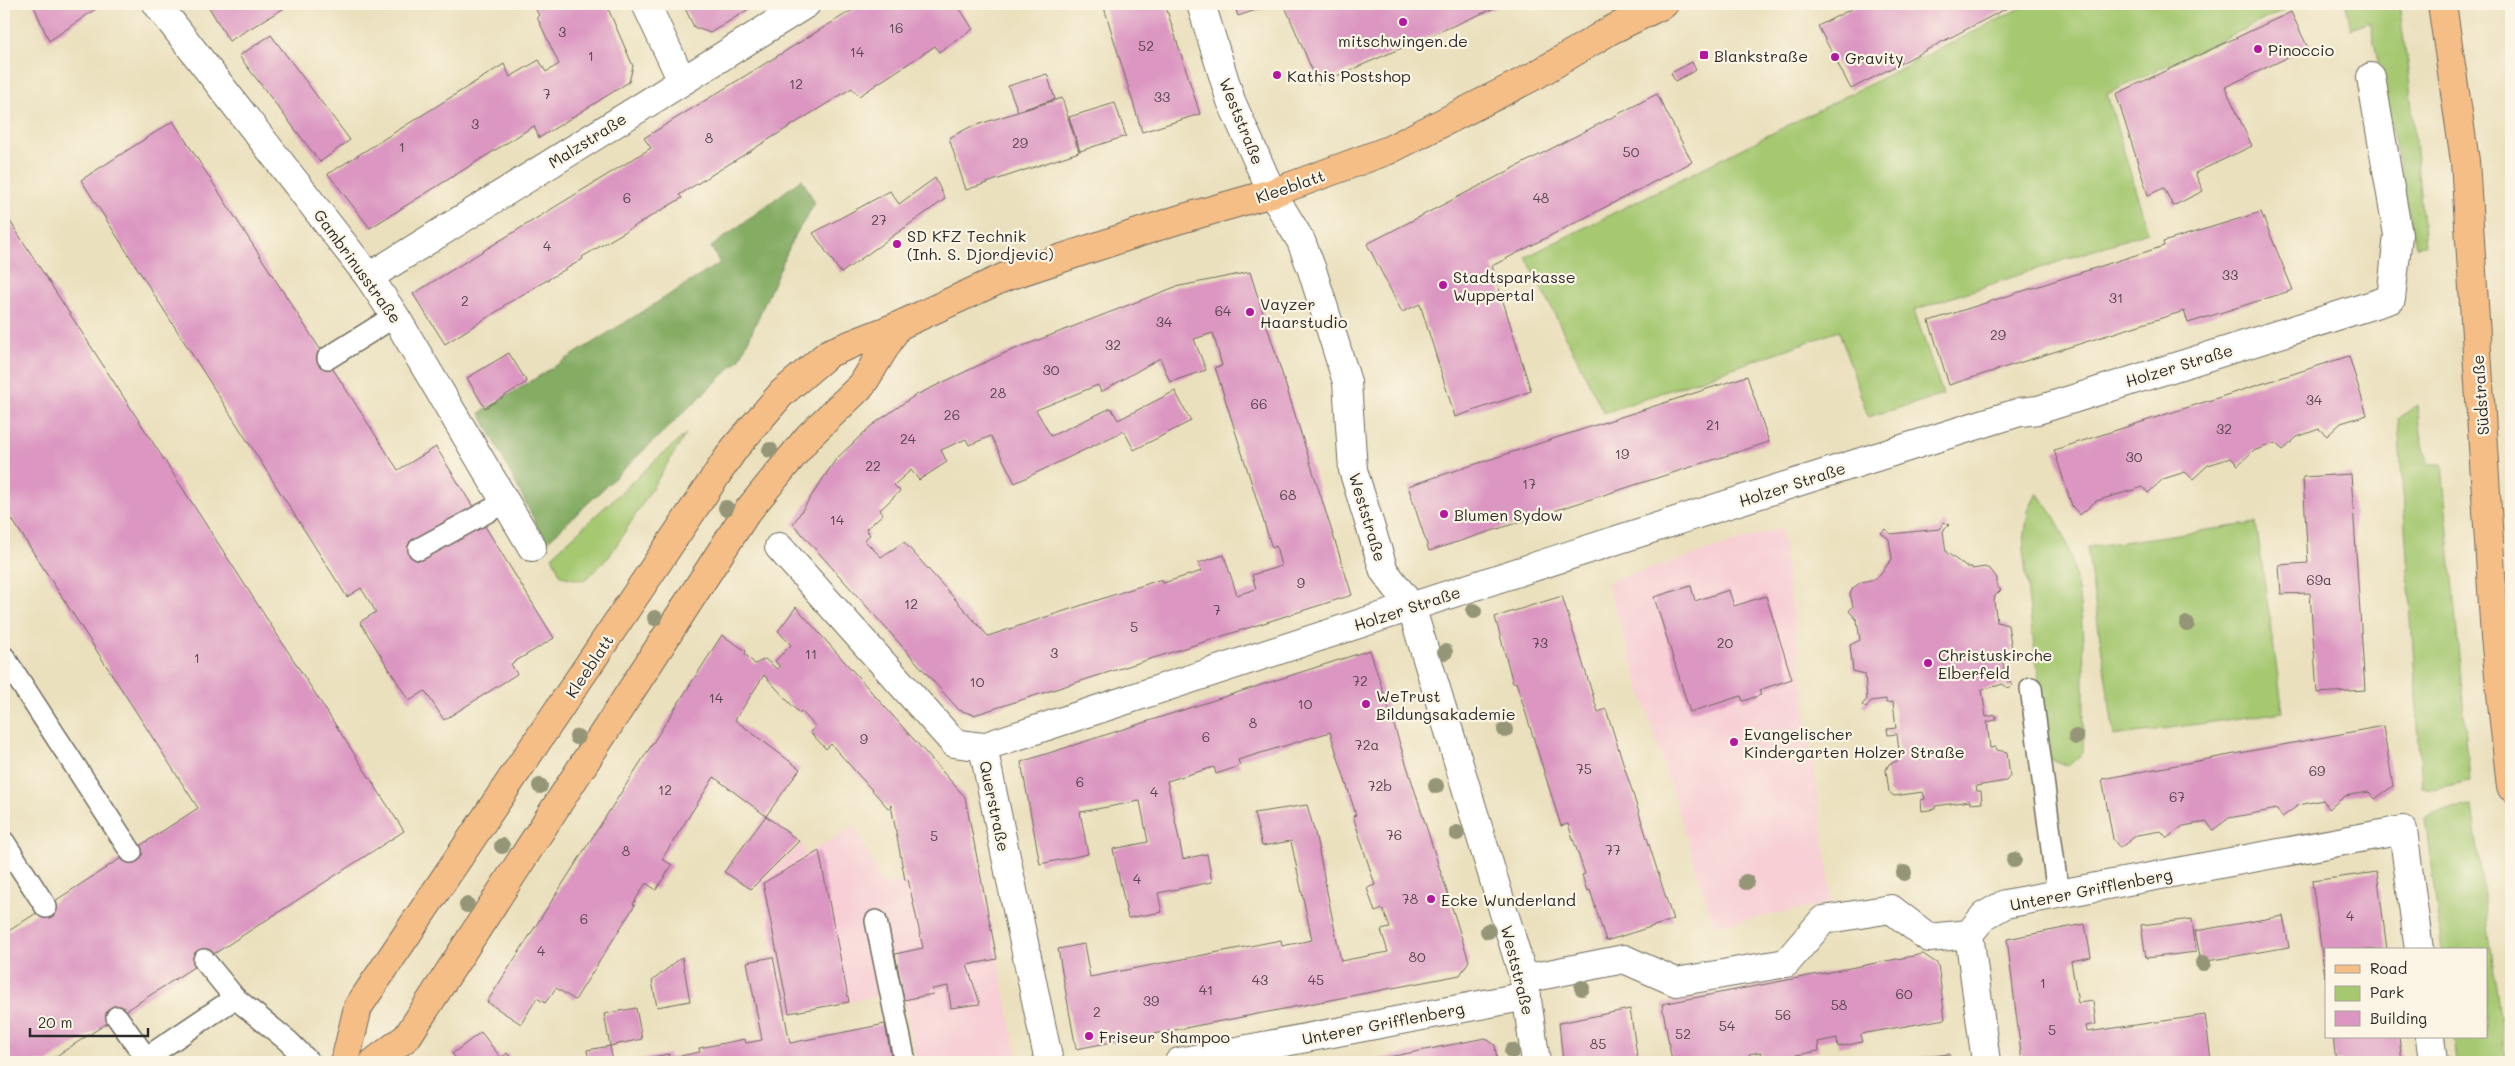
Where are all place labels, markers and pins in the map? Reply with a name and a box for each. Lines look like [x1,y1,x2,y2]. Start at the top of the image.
marker: mitschwingen.de [1397,16,1409,28]
place label: mitschwingen.de [1338,30,1468,51]
place label: Pinoccio [2268,39,2334,60]
marker: Pinoccio [2252,43,2264,55]
place label: Blankstraße [1714,45,1808,66]
place label: Gravity [1845,47,1904,68]
marker: Blankstraße [1698,49,1710,61]
marker: Gravity [1829,51,1841,63]
place label: Kathis Postshop [1287,65,1411,86]
marker: Kathis Postshop [1271,69,1283,81]
place label: SD KFZ Technik (Inh. S. Djordjevic) [907,225,1054,264]
marker: SD KFZ Technik (Inh. S. Djordjevic) [891,238,903,250]
place label: Stadtsparkasse Wuppertal [1453,266,1576,305]
marker: Stadtsparkasse Wuppertal [1437,279,1449,291]
place label: Vayzer Haarstudio [1260,293,1347,332]
marker: Vayzer Haarstudio [1244,306,1256,318]
place label: Blumen Sydow [1454,504,1563,525]
marker: Blumen Sydow [1438,508,1450,520]
place label: Christuskirche Elberfeld [1938,644,2052,683]
marker: Christuskirche Elberfeld [1922,657,1934,669]
place label: WeTrust Bildungsakademie [1376,685,1516,724]
marker: WeTrust Bildungsakademie [1360,698,1372,710]
place label: Evangelischer Kindergarten Holzer Straße [1744,723,1965,762]
marker: Evangelischer Kindergarten Holzer Straße [1728,736,1740,748]
place label: Ecke Wunderland [1441,889,1576,910]
marker: Ecke Wunderland [1425,893,1437,905]
place label: Friseur Shampoo [1099,1026,1230,1047]
marker: Friseur Shampoo [1083,1030,1095,1042]

